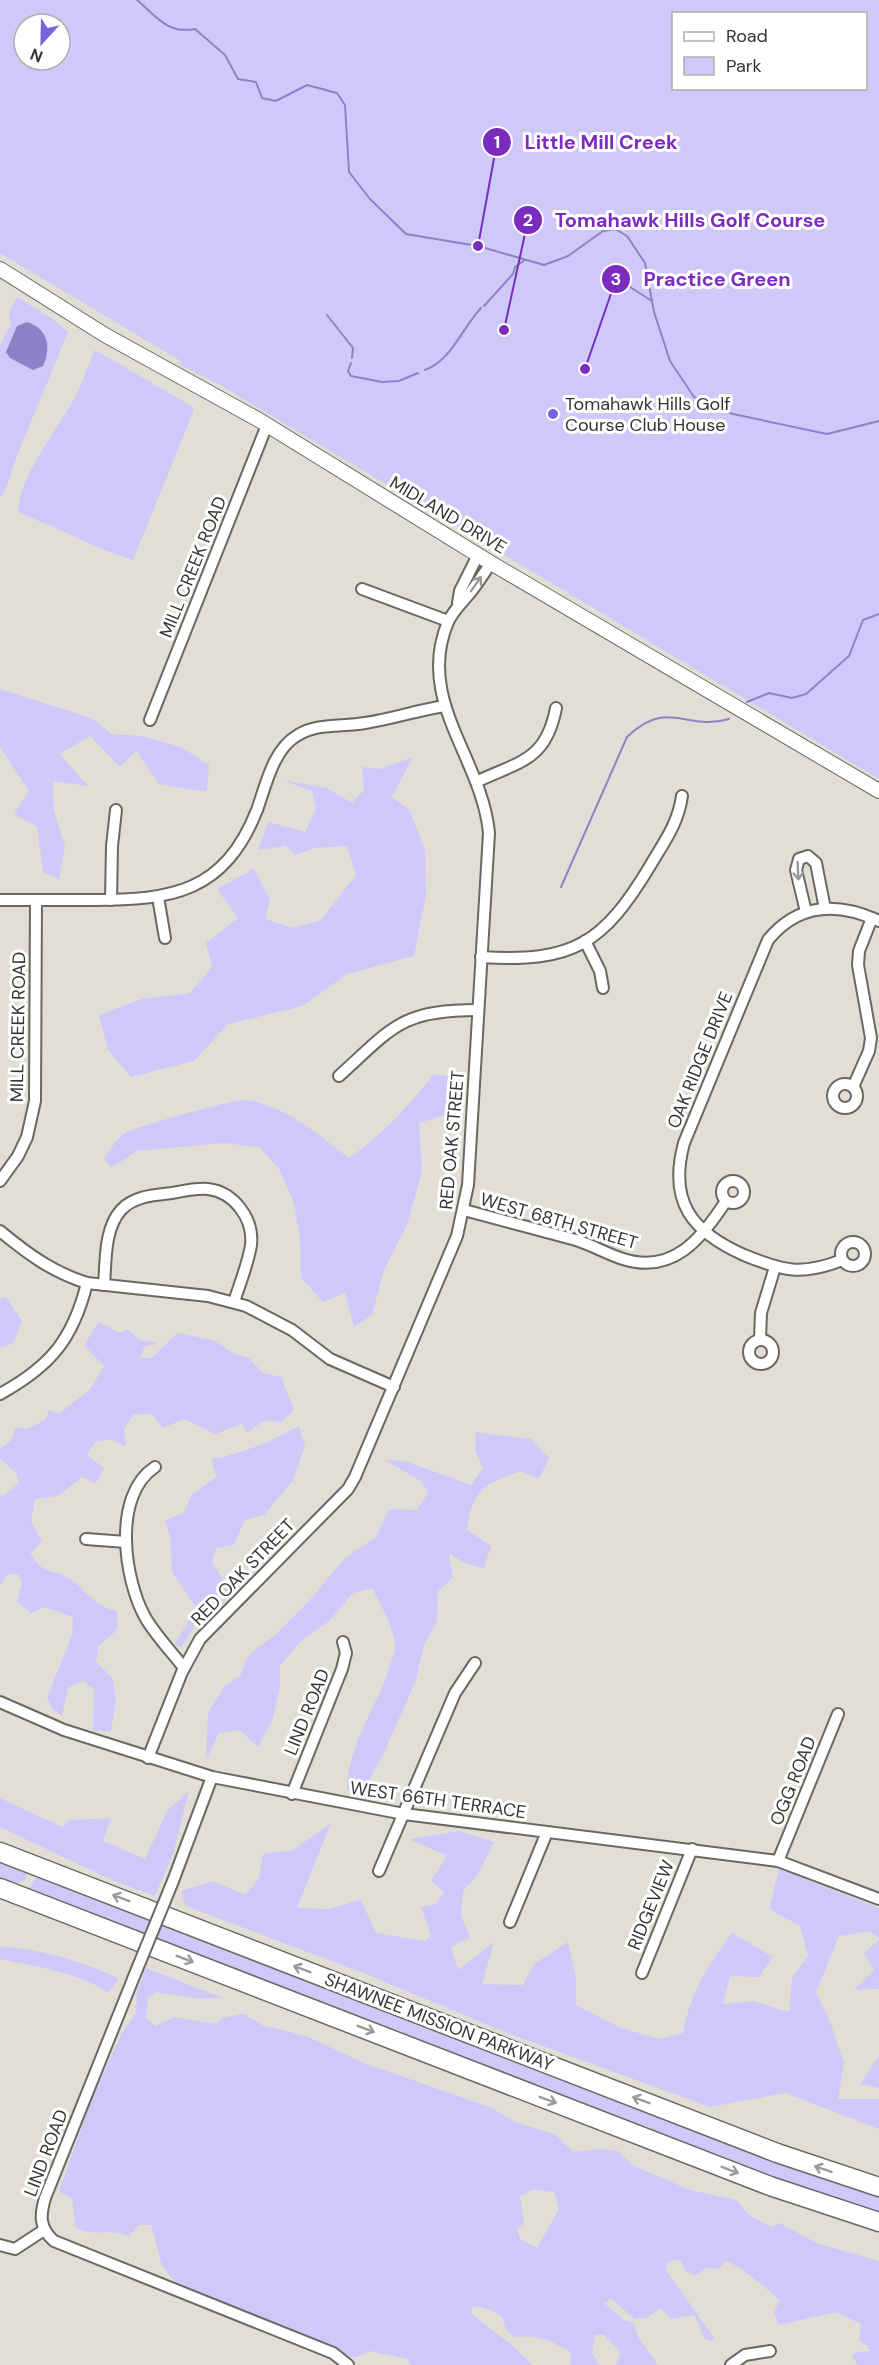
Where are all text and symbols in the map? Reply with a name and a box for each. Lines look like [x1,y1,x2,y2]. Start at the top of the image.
north arrow [12,12,72,72]
legend [672,12,867,90]
text: Road [726,24,768,48]
text: N [27,44,46,67]
text: Park [726,54,762,78]
callout: Little Mill Creek [482,123,690,161]
text: Little Mill Creek [524,129,678,155]
text: 1 [494,130,500,154]
callout: Tomahawk Hills Golf Course [513,201,837,239]
text: Tomahawk Hills Golf Course [555,207,825,233]
text: 2 [523,208,533,232]
callout: Practice Green [601,260,802,298]
text: Practice Green [643,266,791,292]
text: 3 [611,267,621,291]
place label: Tomahawk Hills Golf Course Club House [565,392,730,437]
marker: Tomahawk Hills Golf Course Club House [546,407,560,421]
street label: MIDLAND DRIVE [385,471,511,559]
street label: MILL CREEK ROAD [154,493,232,641]
one-way arrow [470,577,482,593]
one-way arrow [793,861,804,880]
street label: MILL CREEK ROAD [5,952,31,1102]
street label: OAK RIDGE DRIVE [662,988,738,1132]
street label: RED OAK STREET [434,1069,470,1211]
street label: WEST 68TH STREET [477,1187,641,1255]
street label: RED OAK STREET [186,1513,300,1631]
street label: LIND ROAD [279,1665,335,1759]
street label: OGG ROAD [764,1733,822,1829]
street label: WEST 66TH TERRACE [348,1776,528,1824]
street label: RIDGEVIEW [622,1856,680,1954]
one-way arrow [112,1892,130,1903]
one-way arrow [175,1954,193,1965]
one-way arrow [294,1963,312,1974]
street label: SHAWNEE MISSION PARKWAY [321,1967,557,2077]
one-way arrow [357,2025,375,2036]
one-way arrow [632,2094,651,2105]
one-way arrow [538,2095,557,2106]
street label: LIND ROAD [18,2106,74,2200]
one-way arrow [814,2163,833,2174]
one-way arrow [720,2166,739,2177]

